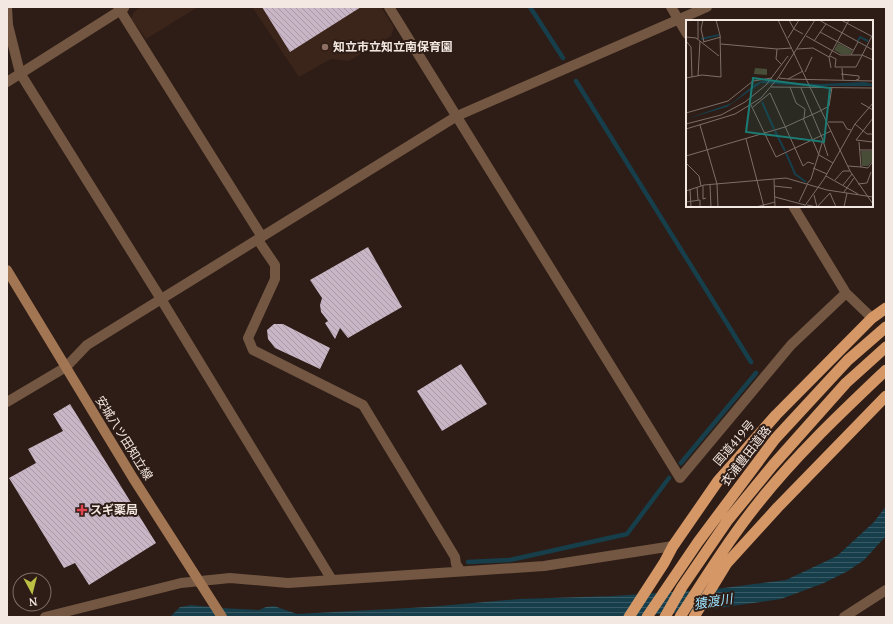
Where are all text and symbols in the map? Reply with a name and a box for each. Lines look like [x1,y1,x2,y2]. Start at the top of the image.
inset map [686,20,873,207]
place label: 知立市立知立南保育園 [333,39,453,54]
marker: 知立市立知立南保育園 [320,42,330,52]
street label: 安城八ツ田知立線 [93,393,156,482]
street label: 国道419号 [710,417,757,468]
street label: 衣浦豊田道路 [718,423,774,489]
place label: スギ薬局 [90,502,138,517]
marker: スギ薬局 [77,505,87,515]
north arrow [12,572,52,612]
water label: 猿渡川 [692,589,736,613]
text: N [28,594,38,609]

